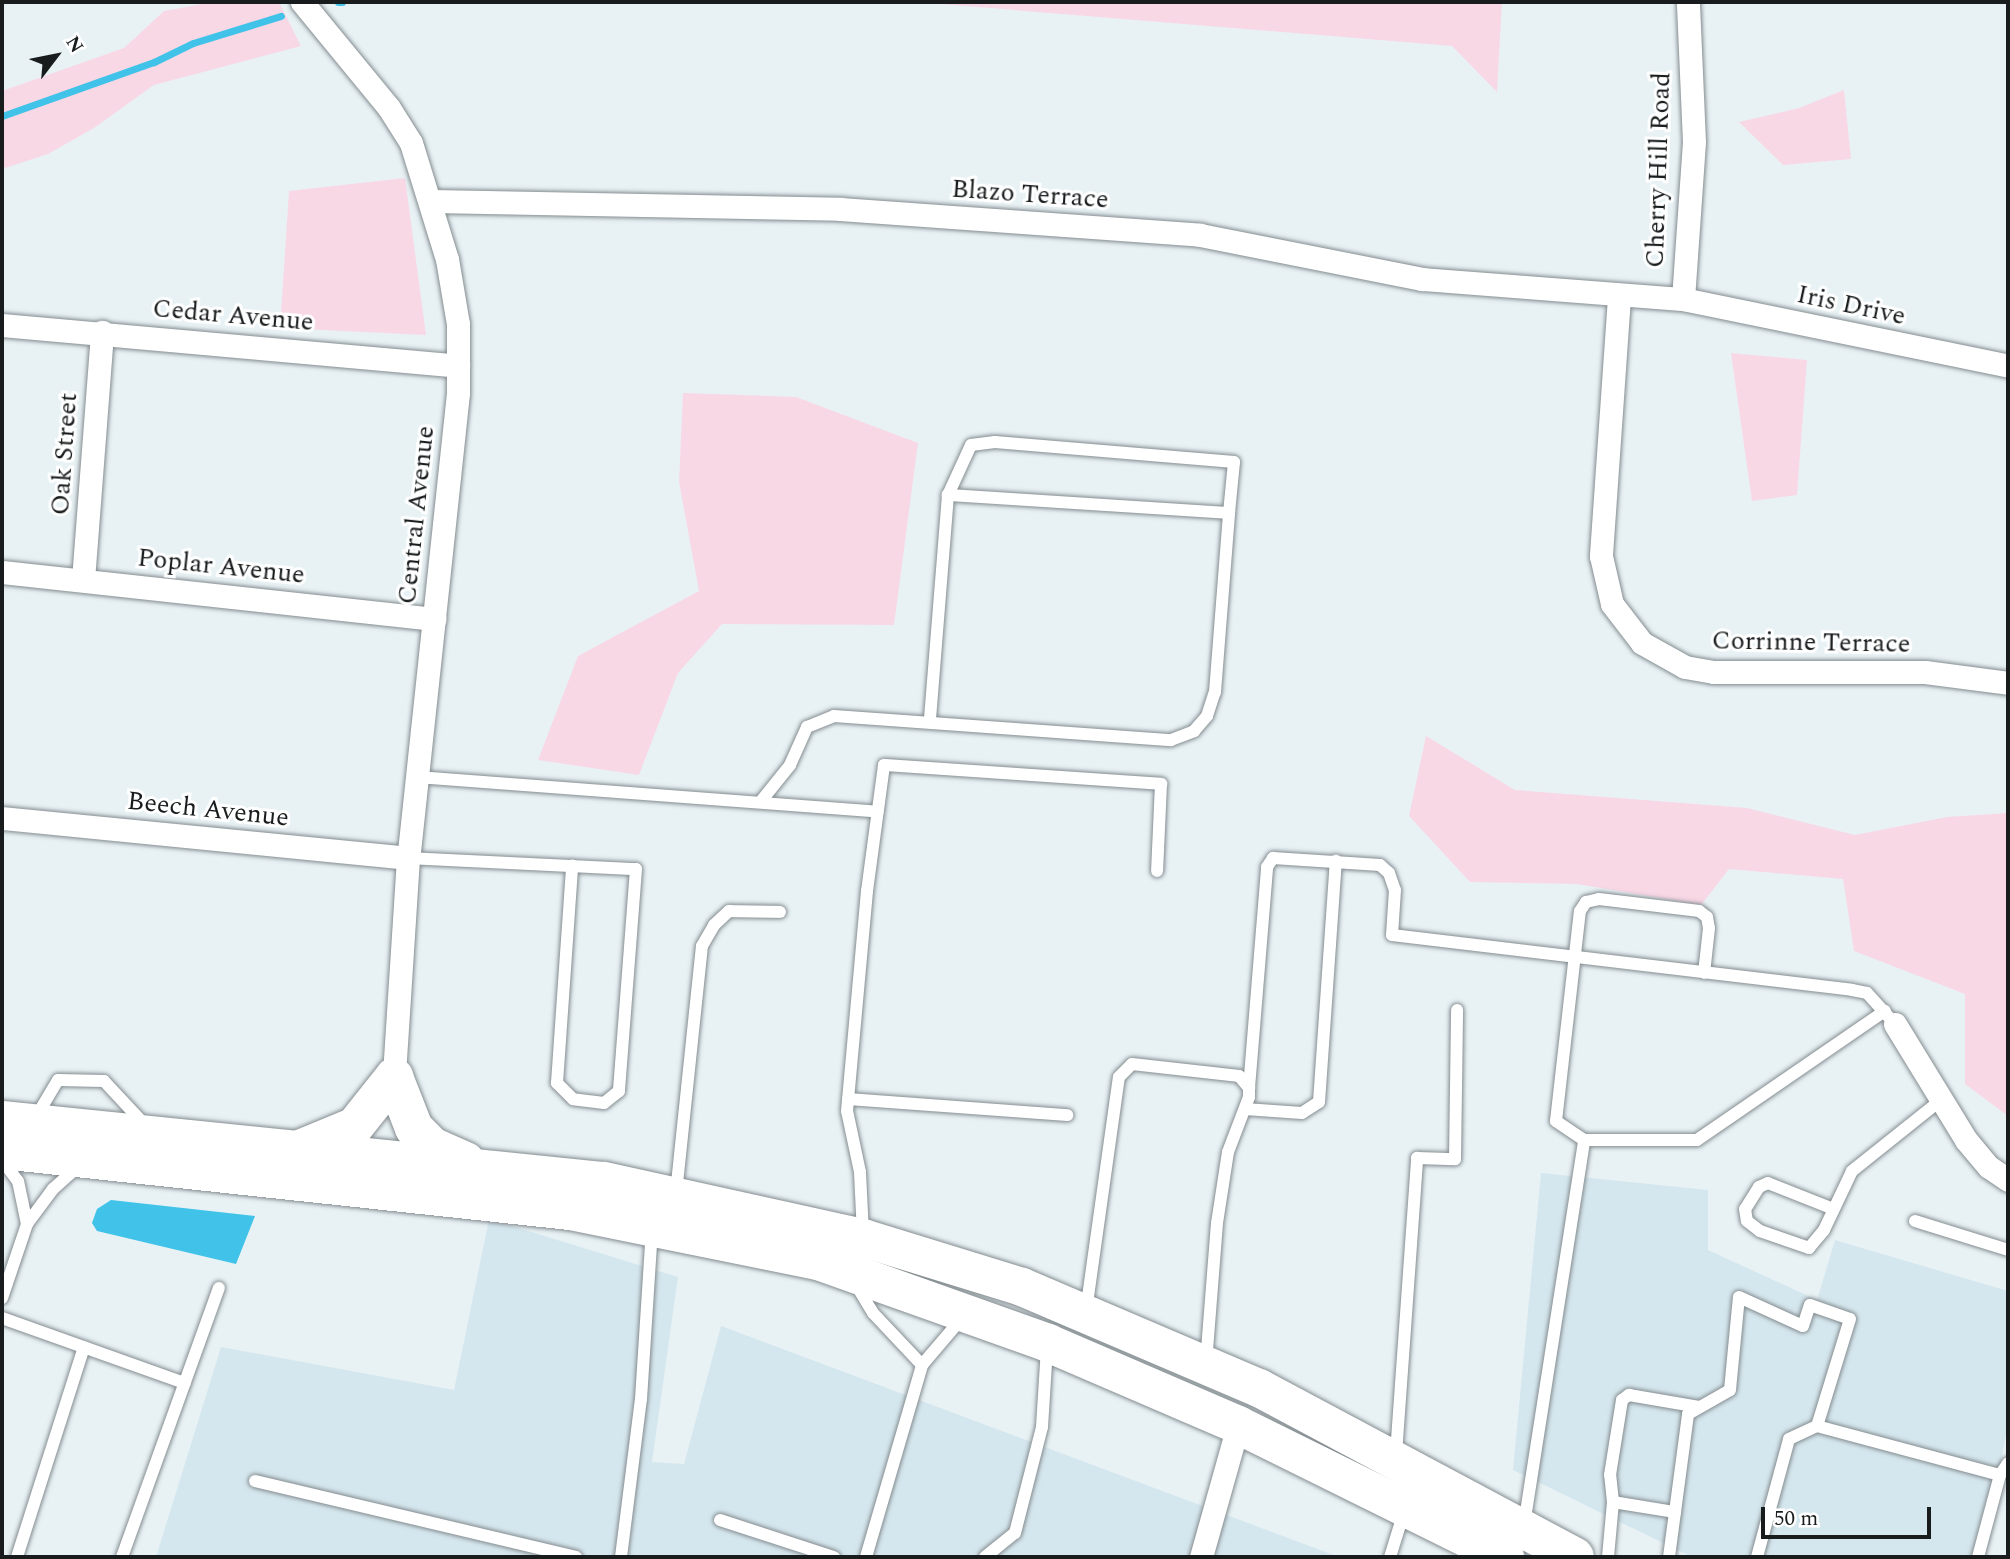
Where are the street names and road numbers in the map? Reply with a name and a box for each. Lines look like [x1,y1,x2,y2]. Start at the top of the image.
street label: Cherry Hill Road [1640,72,1678,268]
street label: Blazo Terrace [950,174,1110,216]
street label: Iris Drive [1794,279,1908,333]
street label: Cedar Avenue [151,293,315,339]
street label: Oak Street [45,392,85,516]
street label: Central Avenue [392,424,442,606]
street label: Poplar Avenue [136,543,306,591]
street label: Corrinne Terrace [1711,626,1911,660]
street label: Beech Avenue [126,786,290,834]

